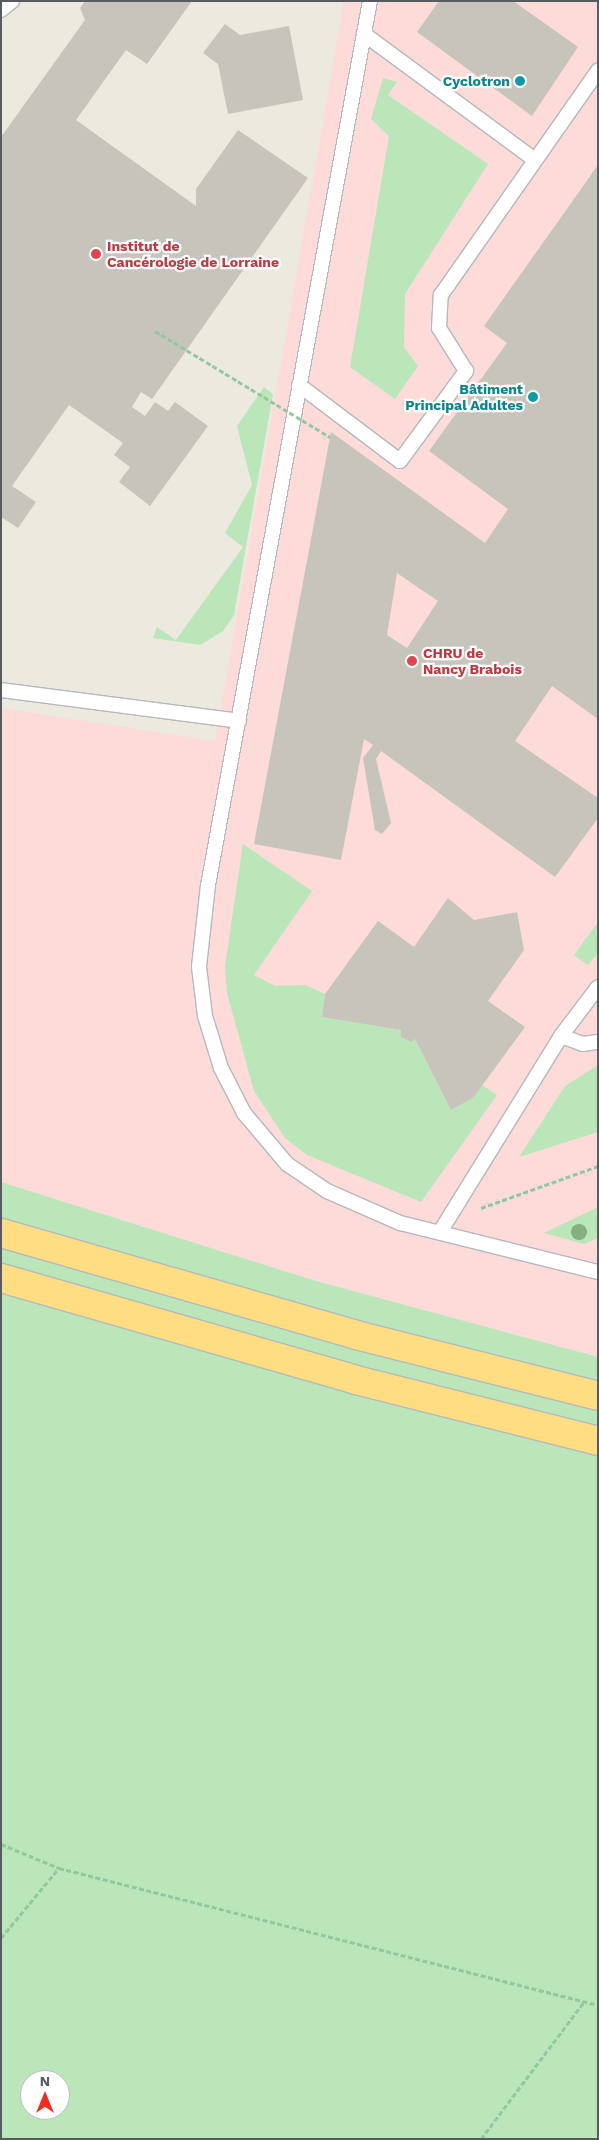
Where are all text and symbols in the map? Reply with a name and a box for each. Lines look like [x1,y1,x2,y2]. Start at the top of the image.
place label: Cyclotron [443,73,510,89]
marker: Cyclotron [514,75,526,87]
place label: Institut de Cancérologie de Lorraine [107,238,279,270]
marker: Institut de Cancérologie de Lorraine [89,247,103,261]
place label: Bâtiment Principal Adultes [405,381,523,414]
marker: Bâtiment Principal Adultes [527,391,539,403]
place label: CHRU de Nancy Brabois [423,645,522,678]
marker: CHRU de Nancy Brabois [405,654,419,668]
north arrow [20,2070,70,2120]
text: N [40,2073,50,2089]

